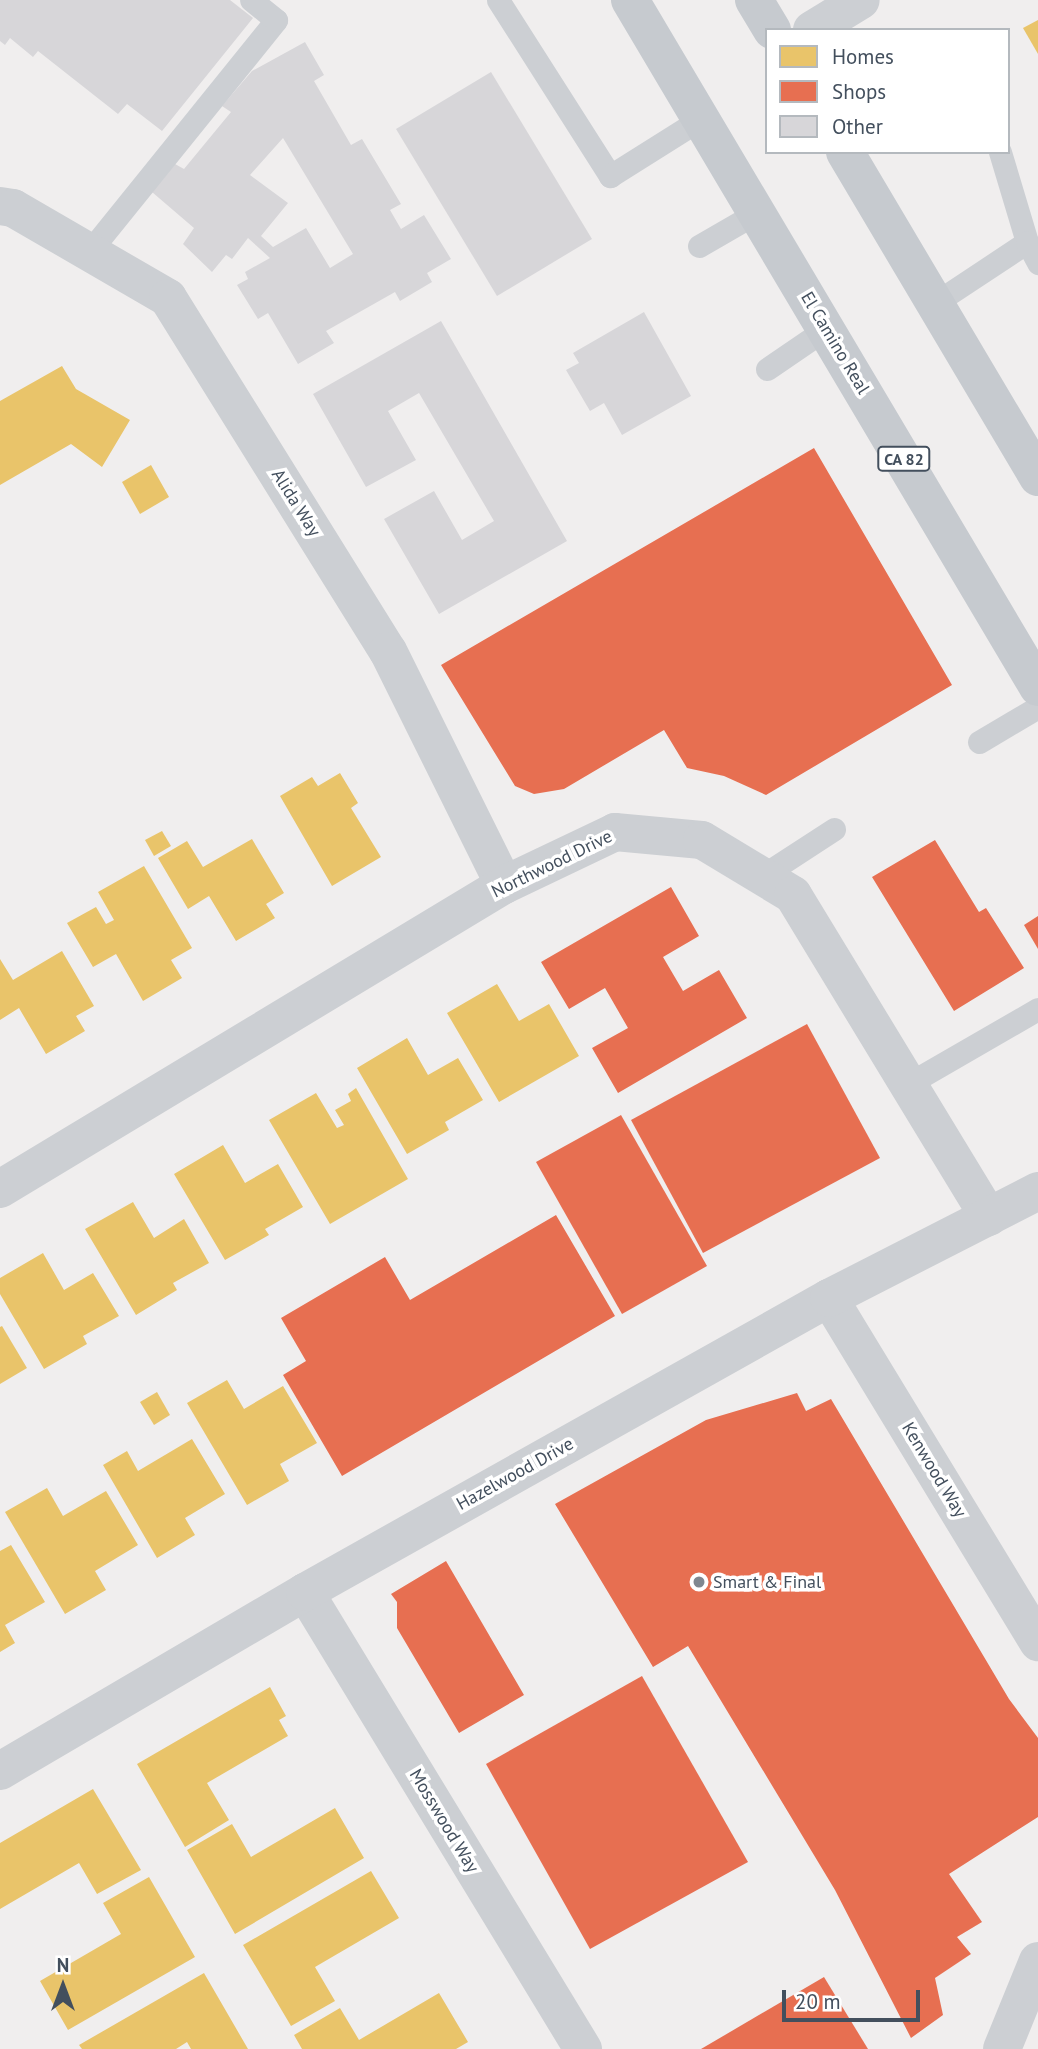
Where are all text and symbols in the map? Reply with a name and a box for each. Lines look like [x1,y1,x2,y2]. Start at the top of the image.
legend [765,28,1010,154]
text: Homes [832,43,894,70]
text: Shops [832,78,886,105]
text: Other [832,113,883,140]
street label: El Camino Real [796,288,874,398]
road number: CA 82 [876,446,932,472]
street label: Alida Way [267,465,325,541]
street label: Northwood Drive [488,825,616,903]
street label: Kenwood Way [897,1418,971,1522]
street label: Hazelwood Drive [453,1433,577,1515]
place label: Smart & Final [713,1571,821,1593]
marker: Smart & Final [691,1574,707,1590]
street label: Mosswood Way [405,1765,483,1877]
north arrow [28,1951,98,2021]
text: N [57,1953,69,1977]
scale bar [786,1976,924,2020]
text: 20 m [795,1988,841,2015]

